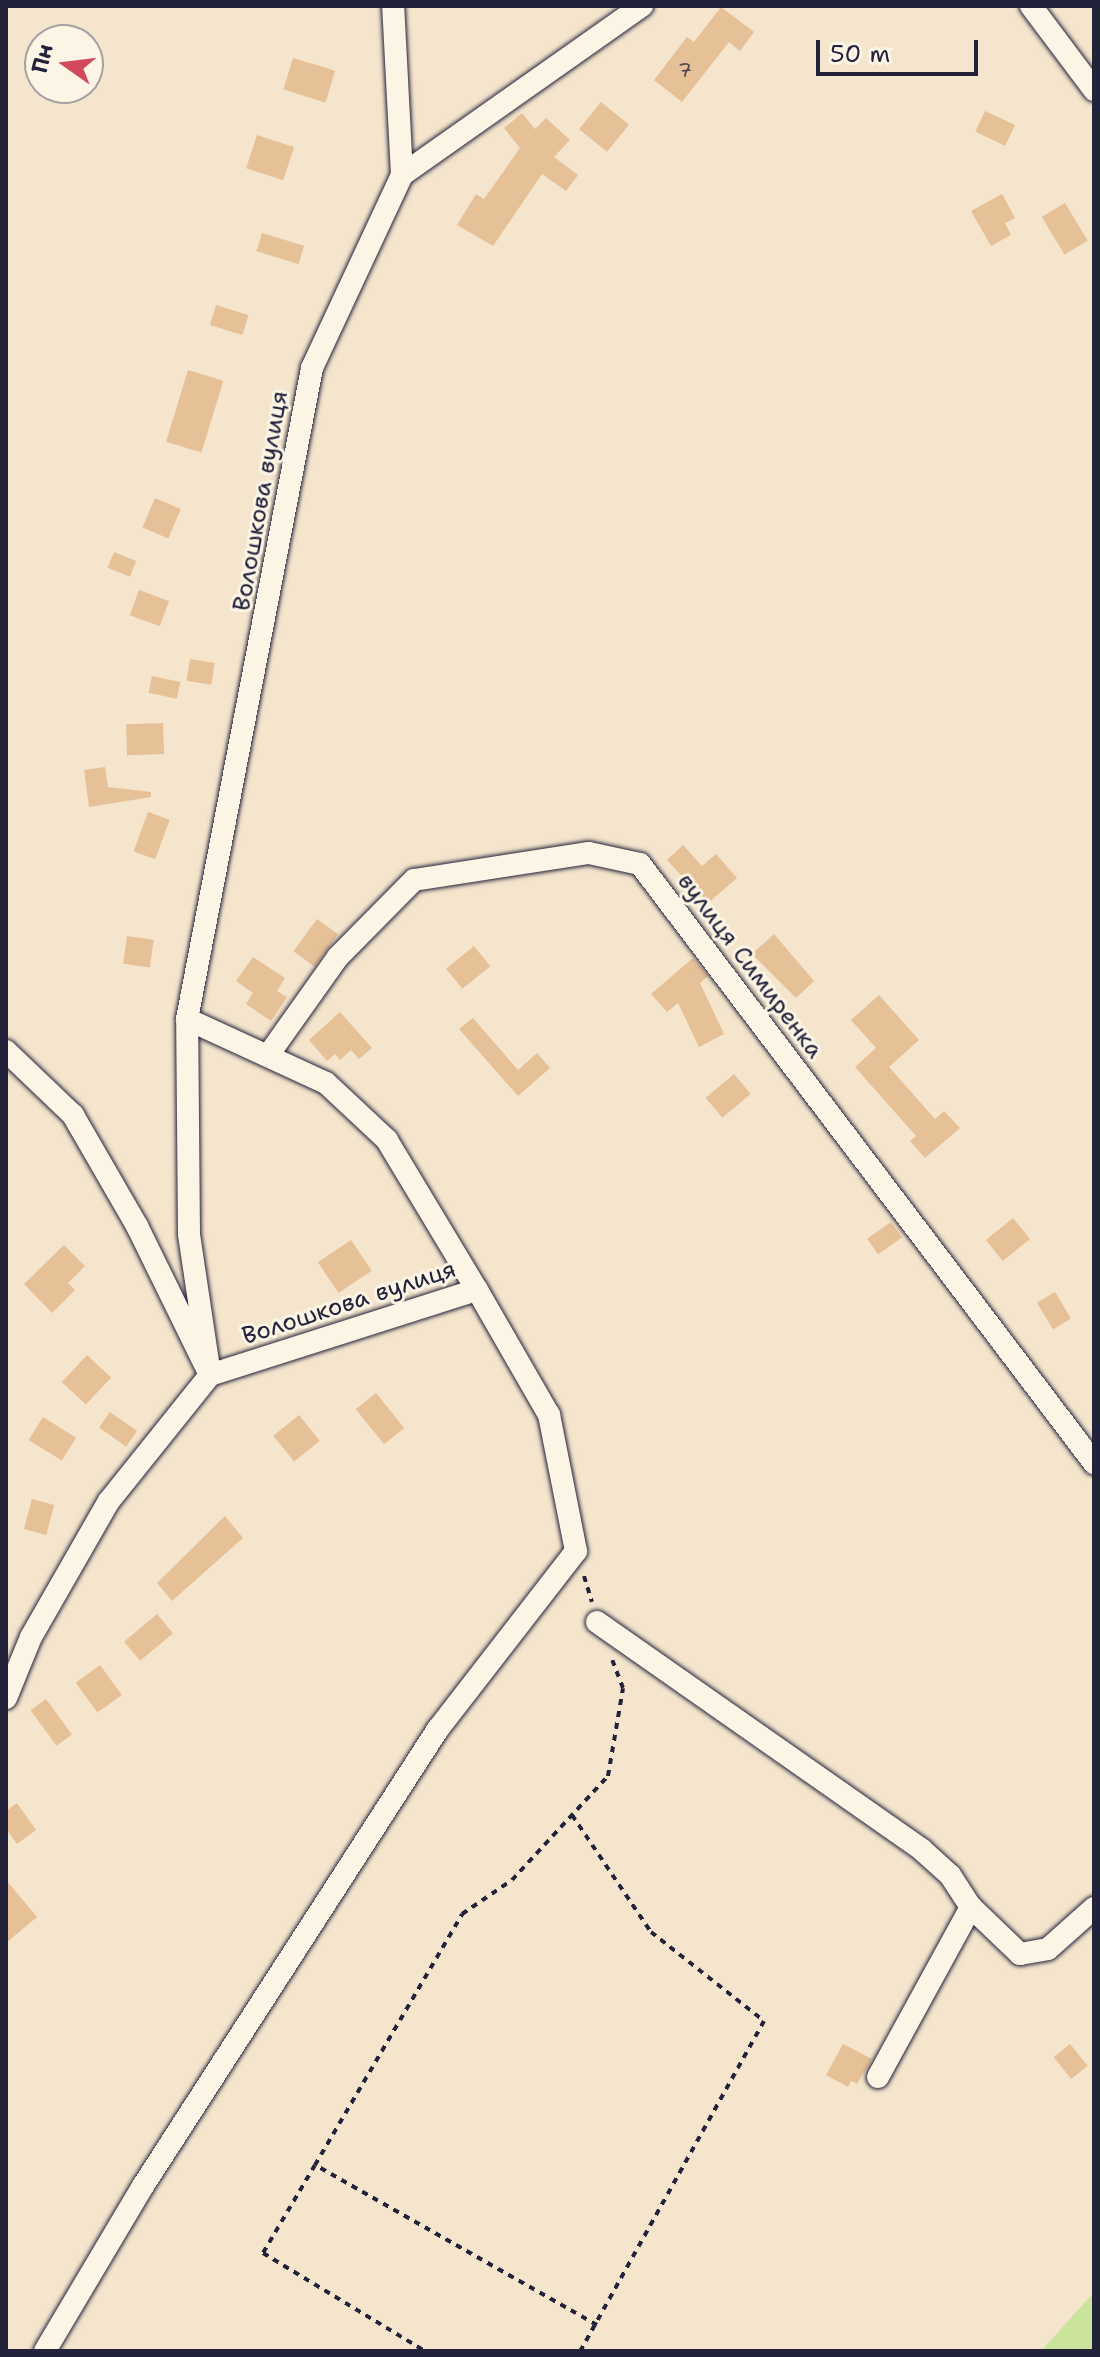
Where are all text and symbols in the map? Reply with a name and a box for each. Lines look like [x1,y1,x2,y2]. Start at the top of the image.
north arrow [24,24,104,104]
scale bar [820,24,982,74]
text: 50 m [830,38,890,70]
text: Пн [25,41,60,76]
house number: 7 [678,58,692,82]
street label: Волошкова вулиця [227,389,295,613]
street label: вулиця Симиренка [671,868,829,1064]
street label: Волошкова вулиця [238,1255,460,1351]

